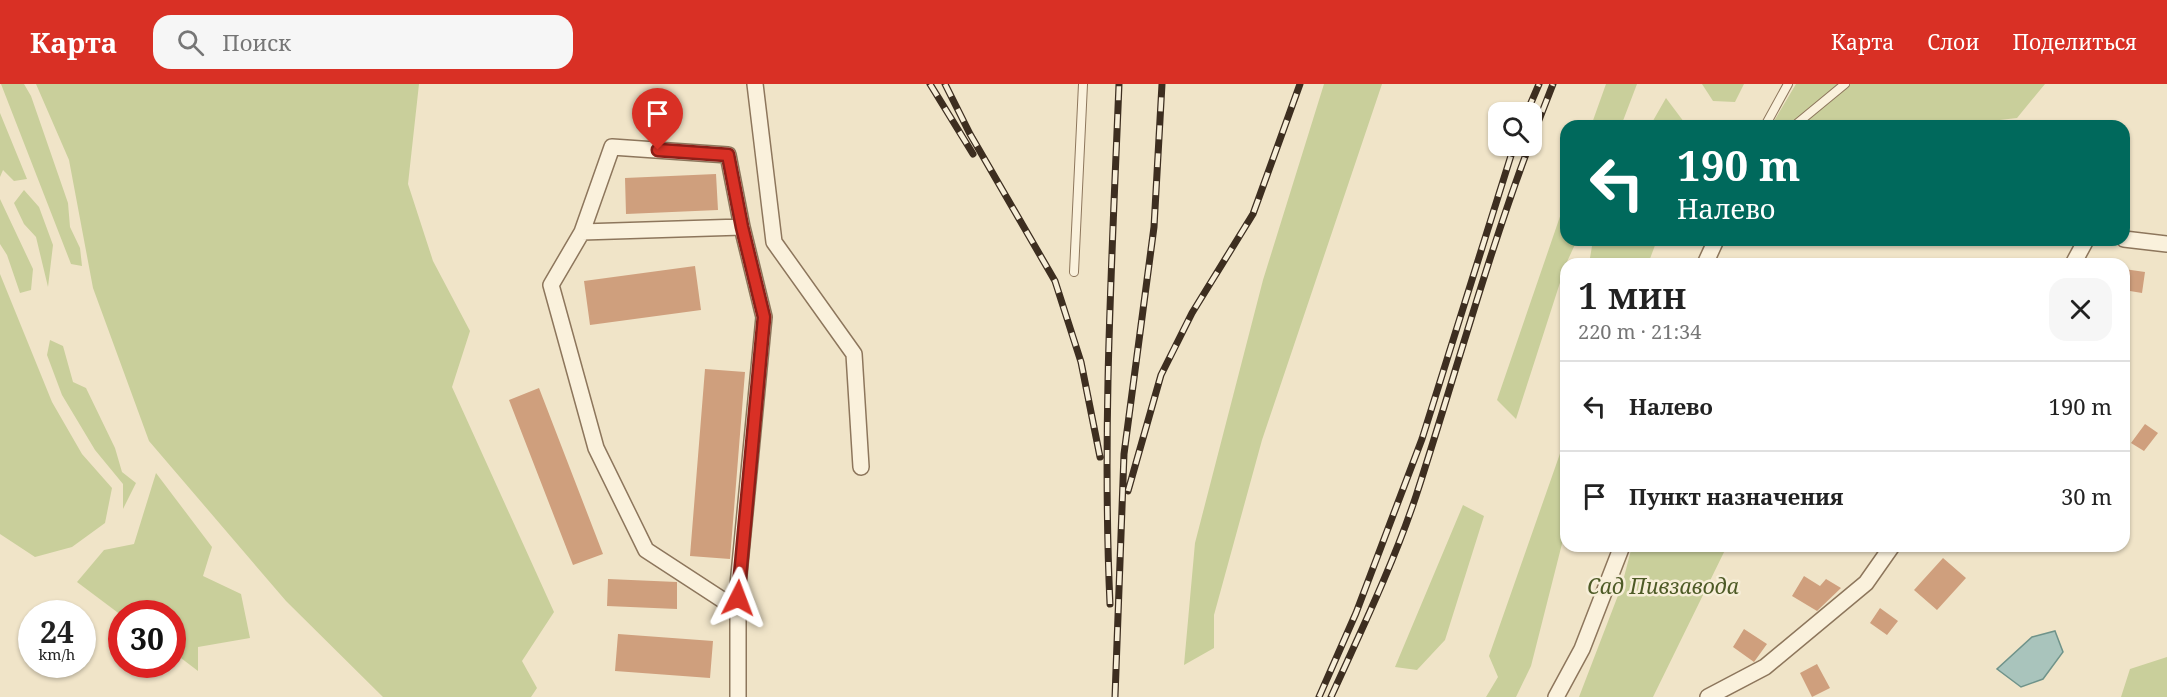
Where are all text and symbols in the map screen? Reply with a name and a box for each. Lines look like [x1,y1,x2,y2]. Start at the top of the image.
search box [153,15,573,69]
text: Карта [30,23,117,61]
icon: search [174,26,207,59]
text: Поиск [222,27,291,57]
text: Карта [1831,28,1894,56]
text: Слои [1927,28,1979,56]
text: Поделиться [2012,28,2137,56]
pin [632,88,683,150]
icon: arrive [641,97,674,130]
map controls [1488,102,1542,156]
button: search [1488,102,1542,156]
text: 190 m [1677,136,1801,193]
icon: left [1578,144,1656,222]
text: Налево [1677,190,1775,227]
text: 1 мин [1578,271,1687,320]
button: close [2049,278,2112,341]
text: 220 m · 21:34 [1578,318,1701,345]
icon: left [1578,390,1611,423]
text: Налево [1629,391,1713,421]
text: 190 m [2049,391,2112,421]
icon: arrive [1578,480,1611,513]
text: Пункт назначения [1629,481,1843,511]
text: 30 m [2061,481,2112,511]
position arrow [706,566,770,630]
park label: Сад Пивзавода [1587,572,1739,600]
speed limit sign: 30 [108,600,186,678]
text: 24 [40,611,74,652]
text: km/h [39,644,75,664]

